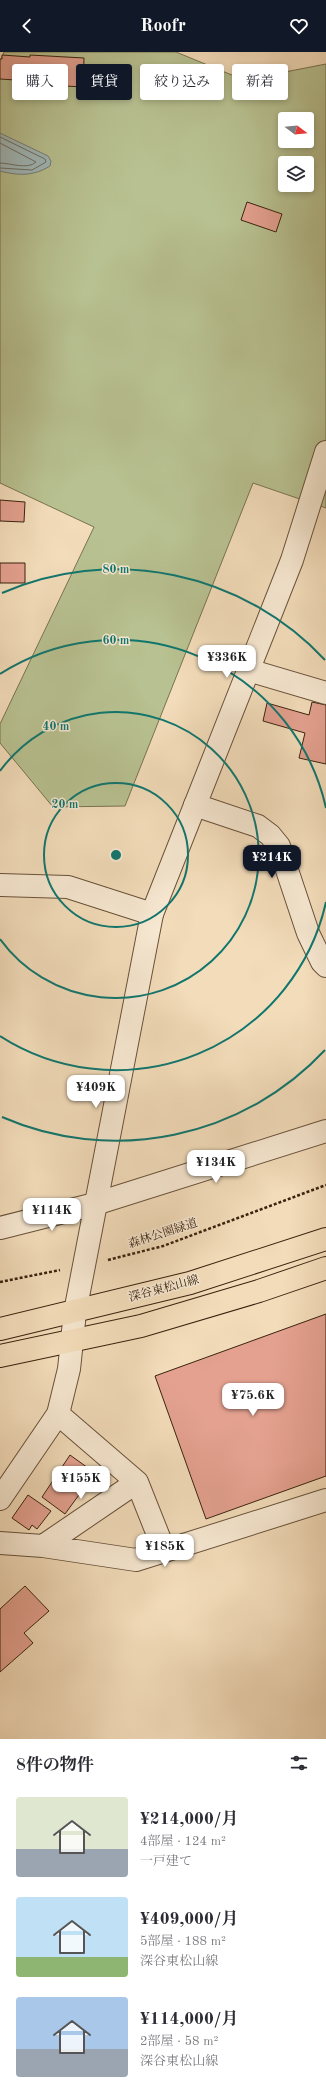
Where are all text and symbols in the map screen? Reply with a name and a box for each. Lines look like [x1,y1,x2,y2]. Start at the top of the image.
icon: back [16,15,38,37]
icon: heart [288,15,310,37]
text: Roofr [140,17,186,35]
chip: 購入 [12,64,68,100]
chip: 賃貸 [76,64,132,100]
chip: 絞り込み [140,64,224,100]
chip: 新着 [232,64,288,100]
north arrow [278,112,314,148]
map controls [278,112,314,192]
button: layers [278,156,314,192]
text: 80 m [103,564,130,576]
text: 60 m [103,635,130,647]
pin: ¥336K [199,645,255,679]
text: ¥336K [207,651,247,664]
text: 40 m [43,721,70,733]
text: 20 m [52,799,79,811]
pin: ¥214K [244,845,300,879]
centre of rings [109,848,123,862]
text: ¥214K [252,851,292,864]
pin: ¥409K [68,1075,124,1109]
text: ¥409K [76,1081,116,1094]
pin: ¥134K [188,1150,244,1184]
text: ¥134K [196,1156,236,1169]
pin: ¥114K [24,1198,80,1232]
text: ¥114K [32,1204,72,1217]
street label: 森林公園緑道 [126,1215,199,1251]
street label: 深谷東松山線 [127,1272,200,1304]
pin: ¥75.6K [220,1383,286,1417]
text: ¥75.6K [231,1389,275,1402]
pin: ¥155K [53,1466,109,1500]
text: ¥155K [61,1472,101,1485]
pin: ¥185K [137,1534,193,1568]
text: ¥185K [145,1540,185,1553]
icon: filters [288,1752,310,1774]
text: 8件の物件 [16,1757,94,1774]
text: ¥214,000/月 [140,1811,238,1828]
icon: home [48,1813,96,1861]
text: 4部屋 · 124 m² [140,1835,226,1848]
text: 一戸建て [140,1855,192,1868]
text: ¥409,000/月 [140,1911,238,1928]
icon: home [48,1913,96,1961]
text: 5部屋 · 188 m² [140,1935,226,1948]
text: 深谷東松山線 [140,1955,218,1968]
text: ¥114,000/月 [140,2011,238,2028]
icon: home [48,2013,96,2061]
text: 2部屋 · 58 m² [140,2035,218,2048]
text: 深谷東松山線 [140,2055,218,2068]

